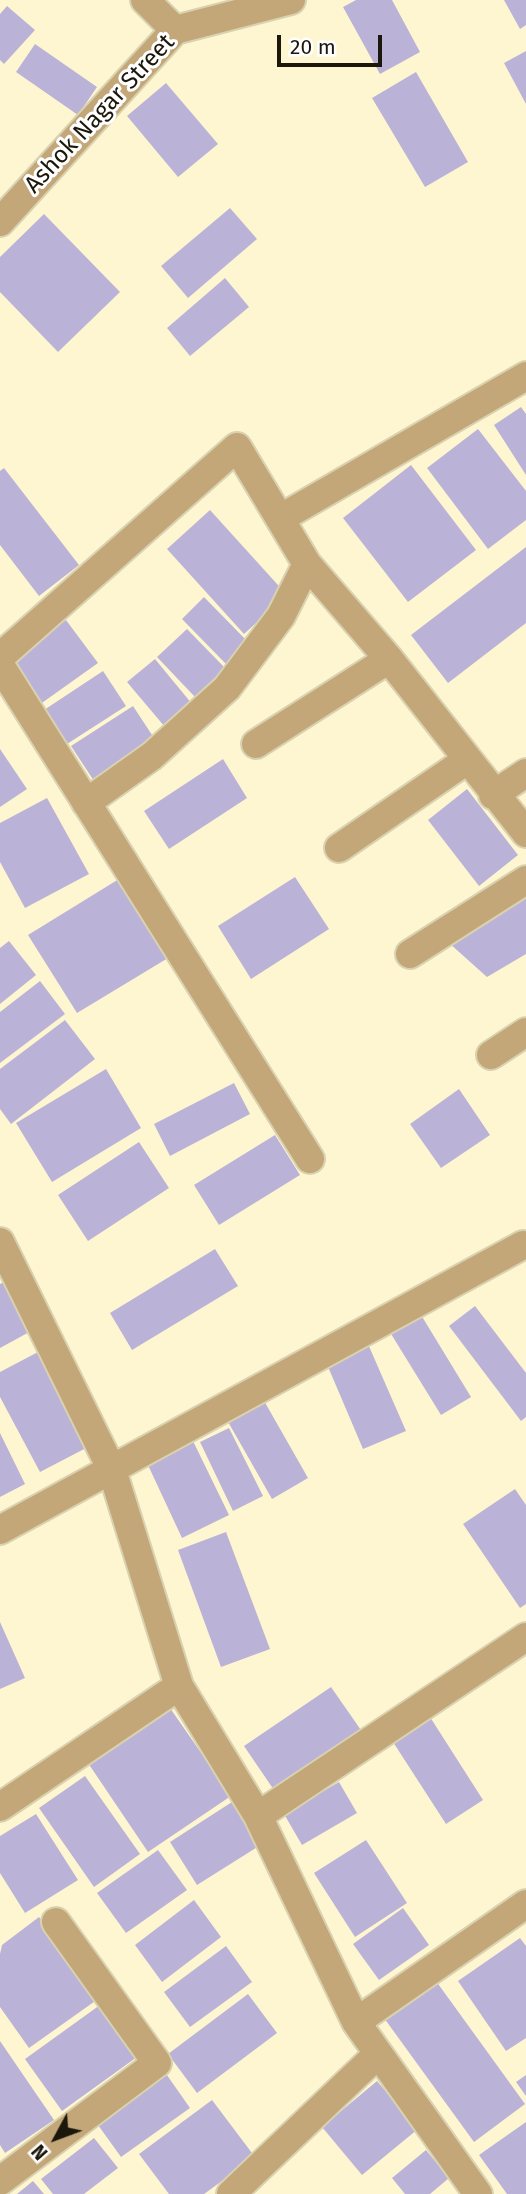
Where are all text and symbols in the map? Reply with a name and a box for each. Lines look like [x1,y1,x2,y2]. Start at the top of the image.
scale bar [281,21,386,65]
street label: Ashok Nagar Street [19,29,181,199]
text: 20 m [290,34,336,60]
north arrow [21,2103,91,2173]
text: N [27,2140,53,2164]

